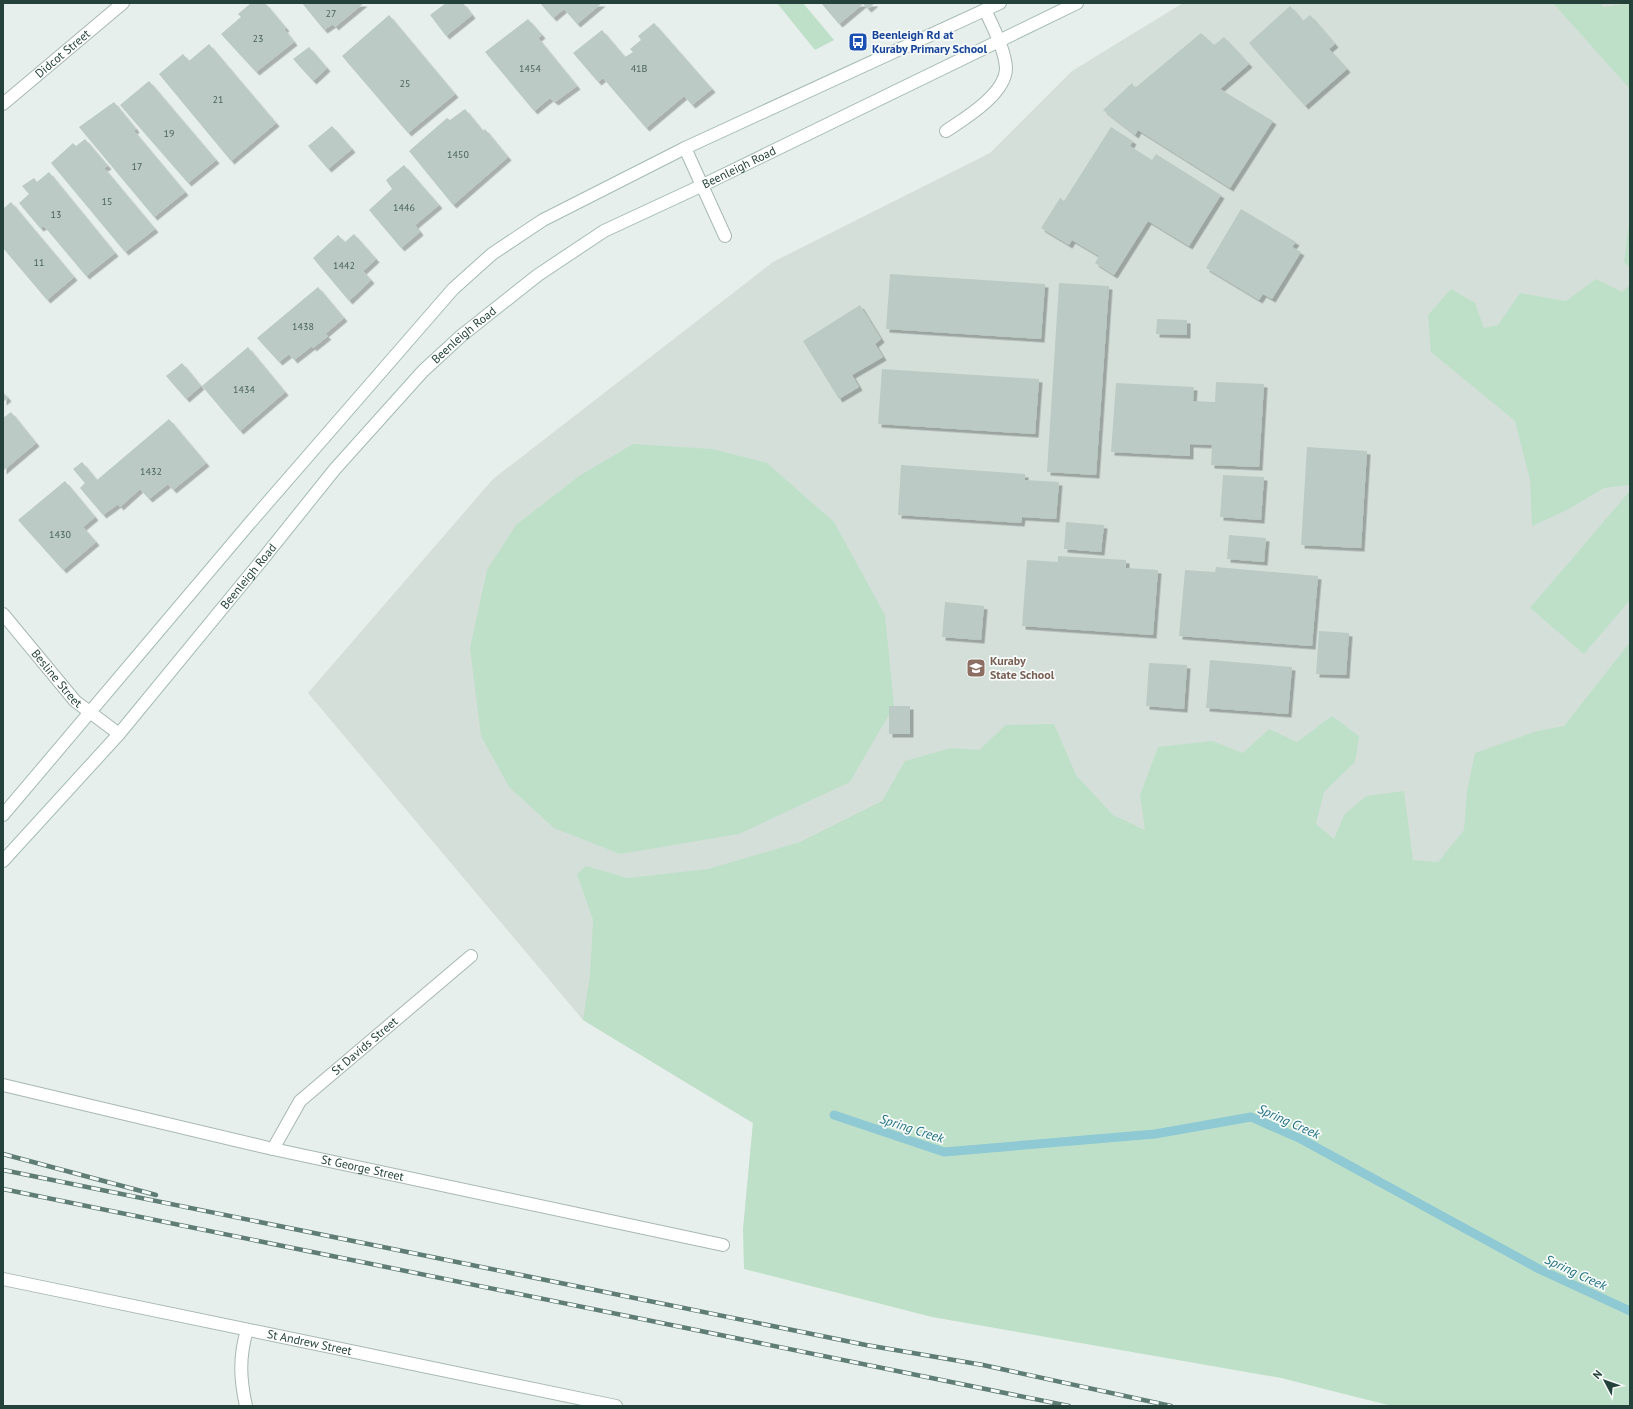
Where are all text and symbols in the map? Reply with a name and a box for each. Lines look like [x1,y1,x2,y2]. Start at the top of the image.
house number: 27 [326,7,336,20]
street label: Didcot Street [32,26,93,81]
place label: Beenleigh Rd at Kuraby Primary School [872,27,988,56]
bus stop icon: Beenleigh Rd at Kuraby Primary School [847,31,869,53]
house number: 23 [253,32,263,45]
house number: 1454 [519,62,541,75]
house number: 41B [631,62,648,75]
house number: 25 [400,77,410,90]
house number: 21 [213,93,223,106]
house number: 19 [164,127,174,140]
street label: Beenleigh Road [699,143,778,191]
house number: 1450 [447,148,469,161]
house number: 17 [132,160,142,173]
house number: 15 [102,195,112,208]
house number: 1446 [393,201,415,214]
house number: 13 [51,208,61,221]
house number: 11 [34,256,44,269]
house number: 1442 [333,259,355,272]
street label: Beenleigh Road [428,303,499,366]
house number: 1438 [292,320,314,333]
house number: 1434 [233,383,255,396]
house number: 1432 [140,465,162,478]
house number: 1430 [49,528,71,541]
street label: Beenleigh Road [217,540,279,612]
street label: Besline Street [28,646,85,711]
place label: Kuraby State School [990,653,1055,682]
school or university icon: Kuraby State School [965,657,987,679]
street label: St Davids Street [328,1013,401,1078]
water label: Spring Creek [1255,1100,1324,1143]
water label: Spring Creek [878,1110,947,1147]
street label: St George Street [320,1152,405,1184]
water label: Spring Creek [1542,1251,1611,1295]
street label: St Andrew Street [266,1326,353,1358]
north arrow [1585,1361,1625,1401]
text: N [1590,1367,1605,1382]

